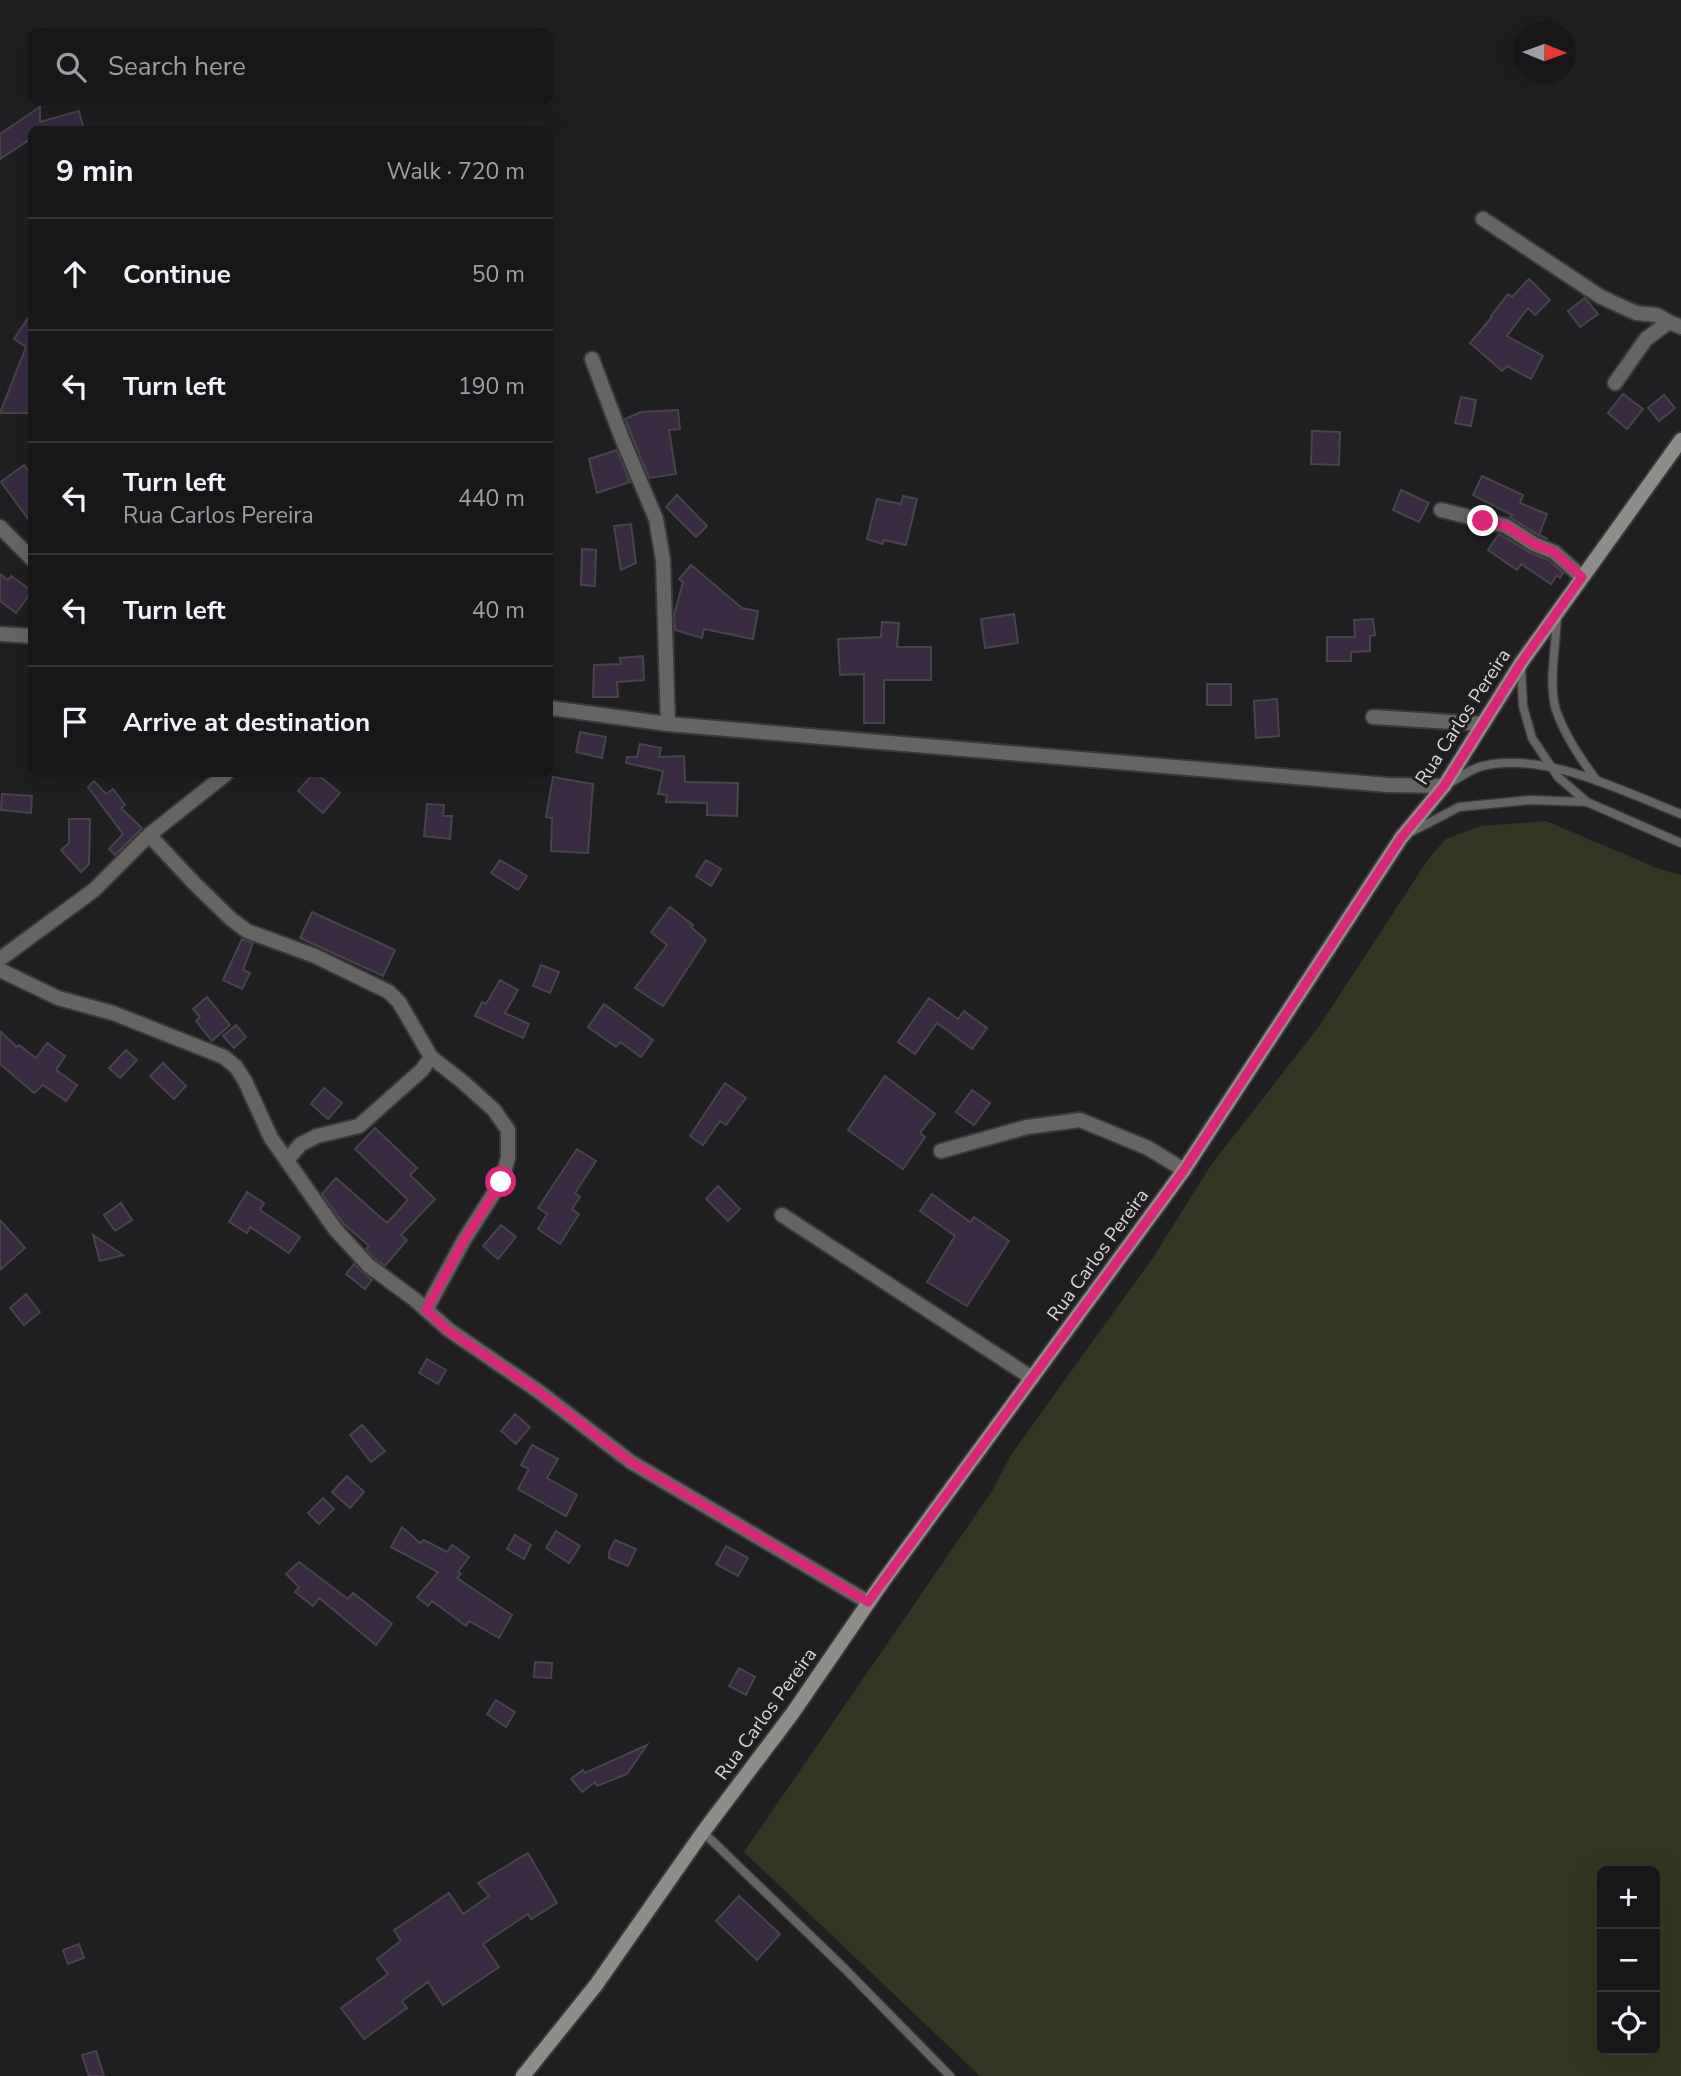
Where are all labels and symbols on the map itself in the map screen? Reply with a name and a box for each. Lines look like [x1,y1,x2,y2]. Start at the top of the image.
north arrow [1513,21,1576,84]
route end [1467,505,1498,536]
street label: Rua Carlos Pereira [1409,644,1517,790]
route start [485,1166,516,1197]
street label: Rua Carlos Pereira [1041,1184,1155,1326]
street label: Rua Carlos Pereira [709,1643,823,1785]

